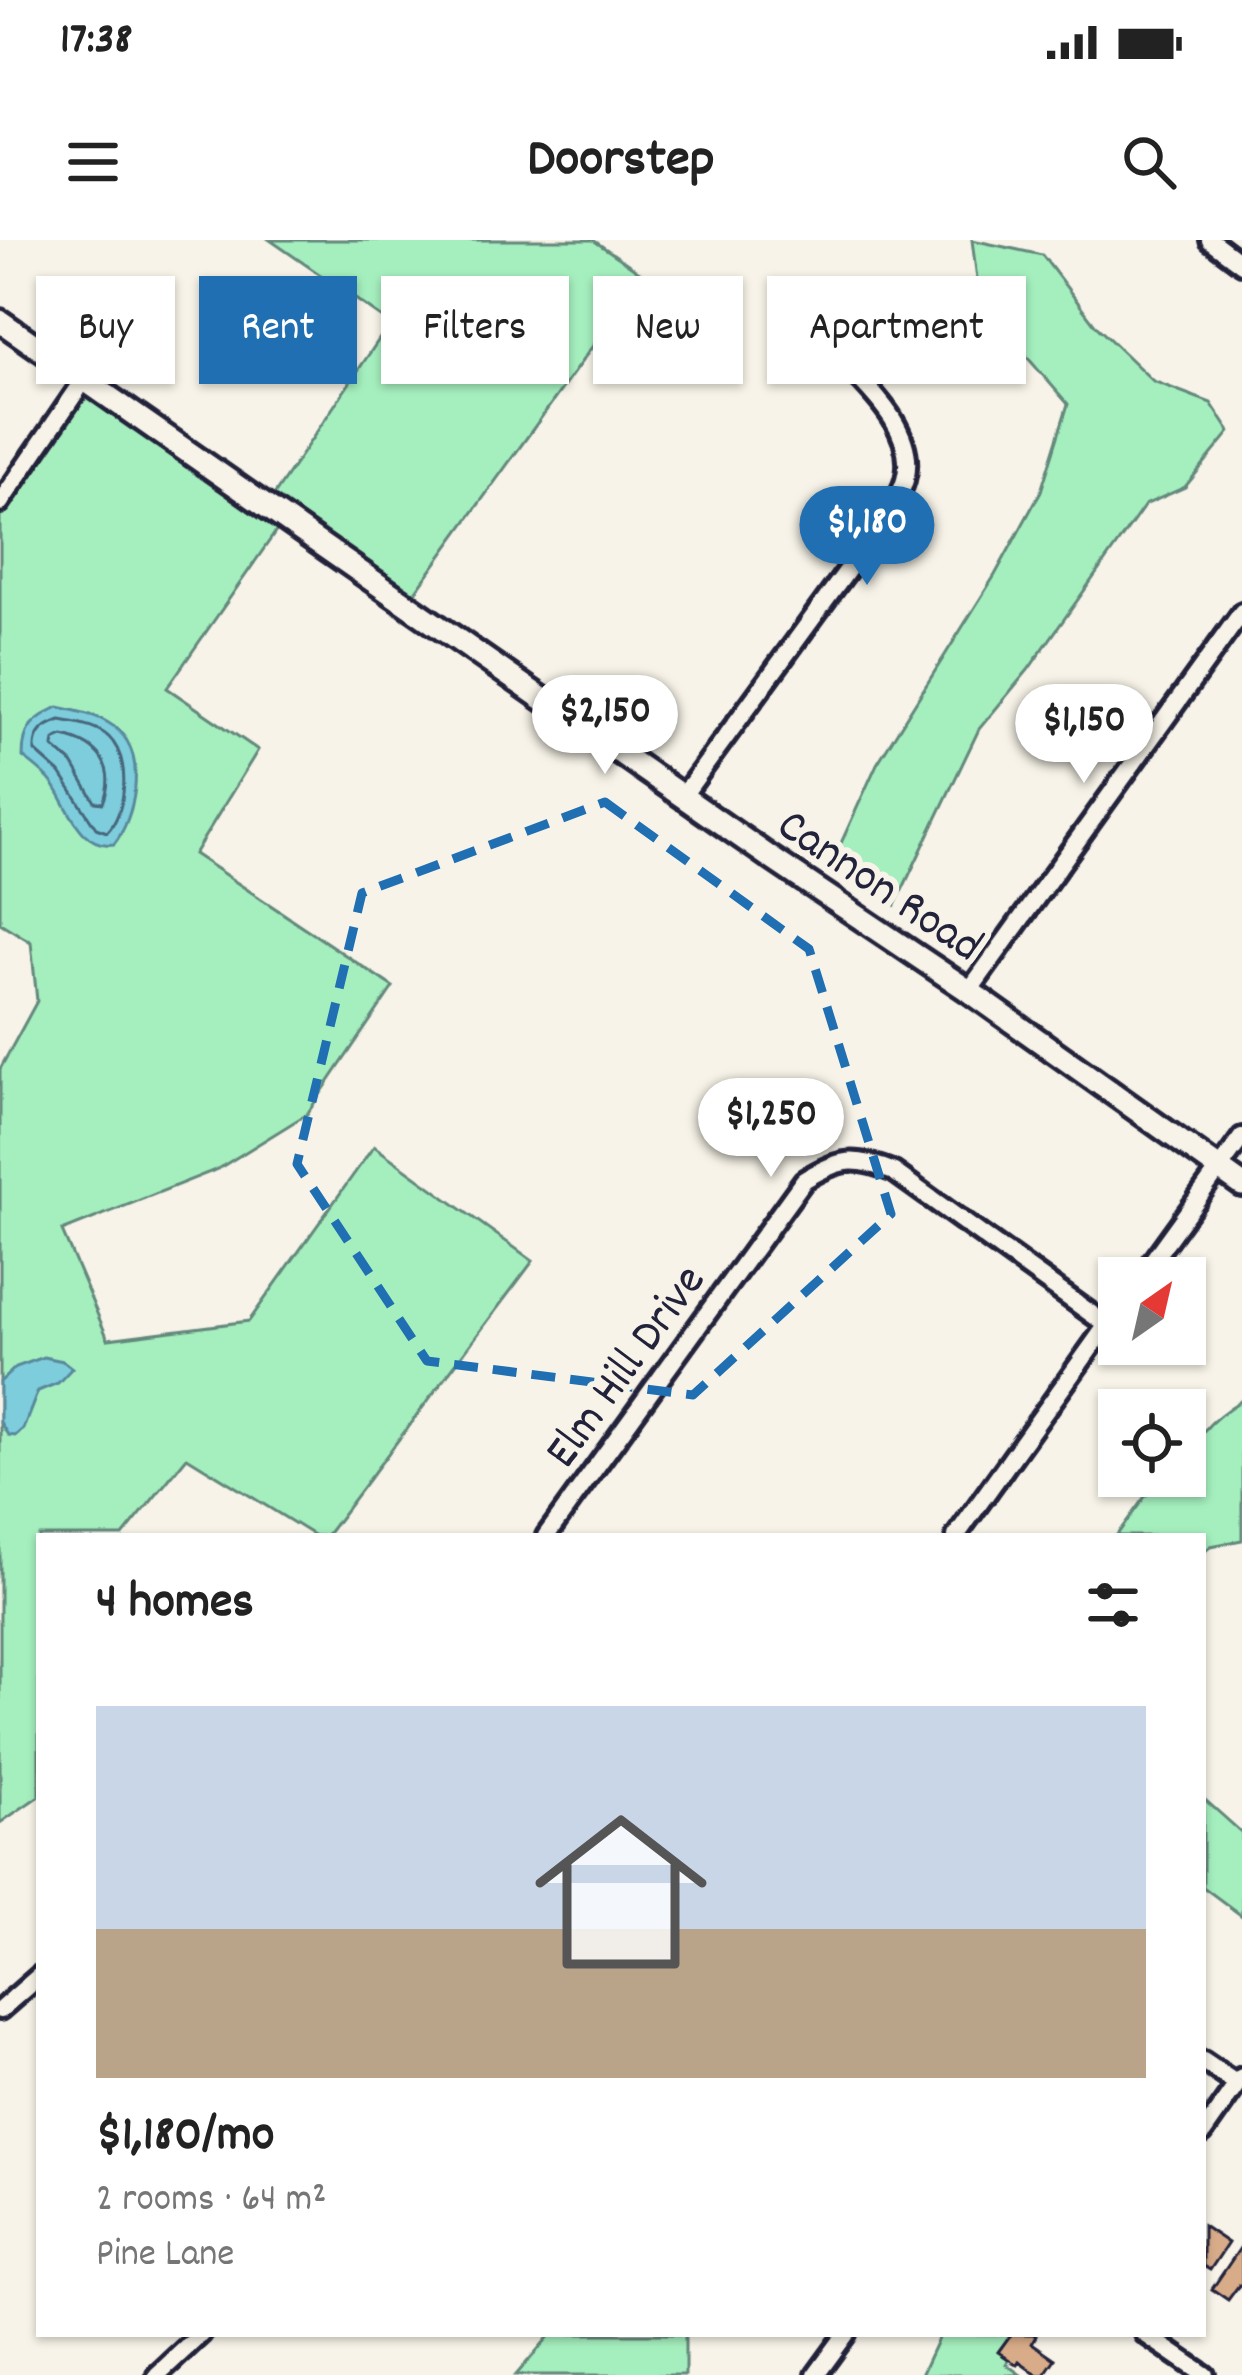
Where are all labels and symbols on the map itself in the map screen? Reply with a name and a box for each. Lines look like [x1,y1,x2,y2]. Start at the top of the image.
pin: $1,180 [769,486,965,588]
pin: $2,150 [507,675,703,777]
pin: $1,150 [986,684,1182,786]
street label: Cannon Road [761,794,994,982]
pin: $1,250 [673,1078,869,1180]
street label: Elm Hill Drive [531,1252,726,1485]
north arrow [1098,1257,1206,1365]

